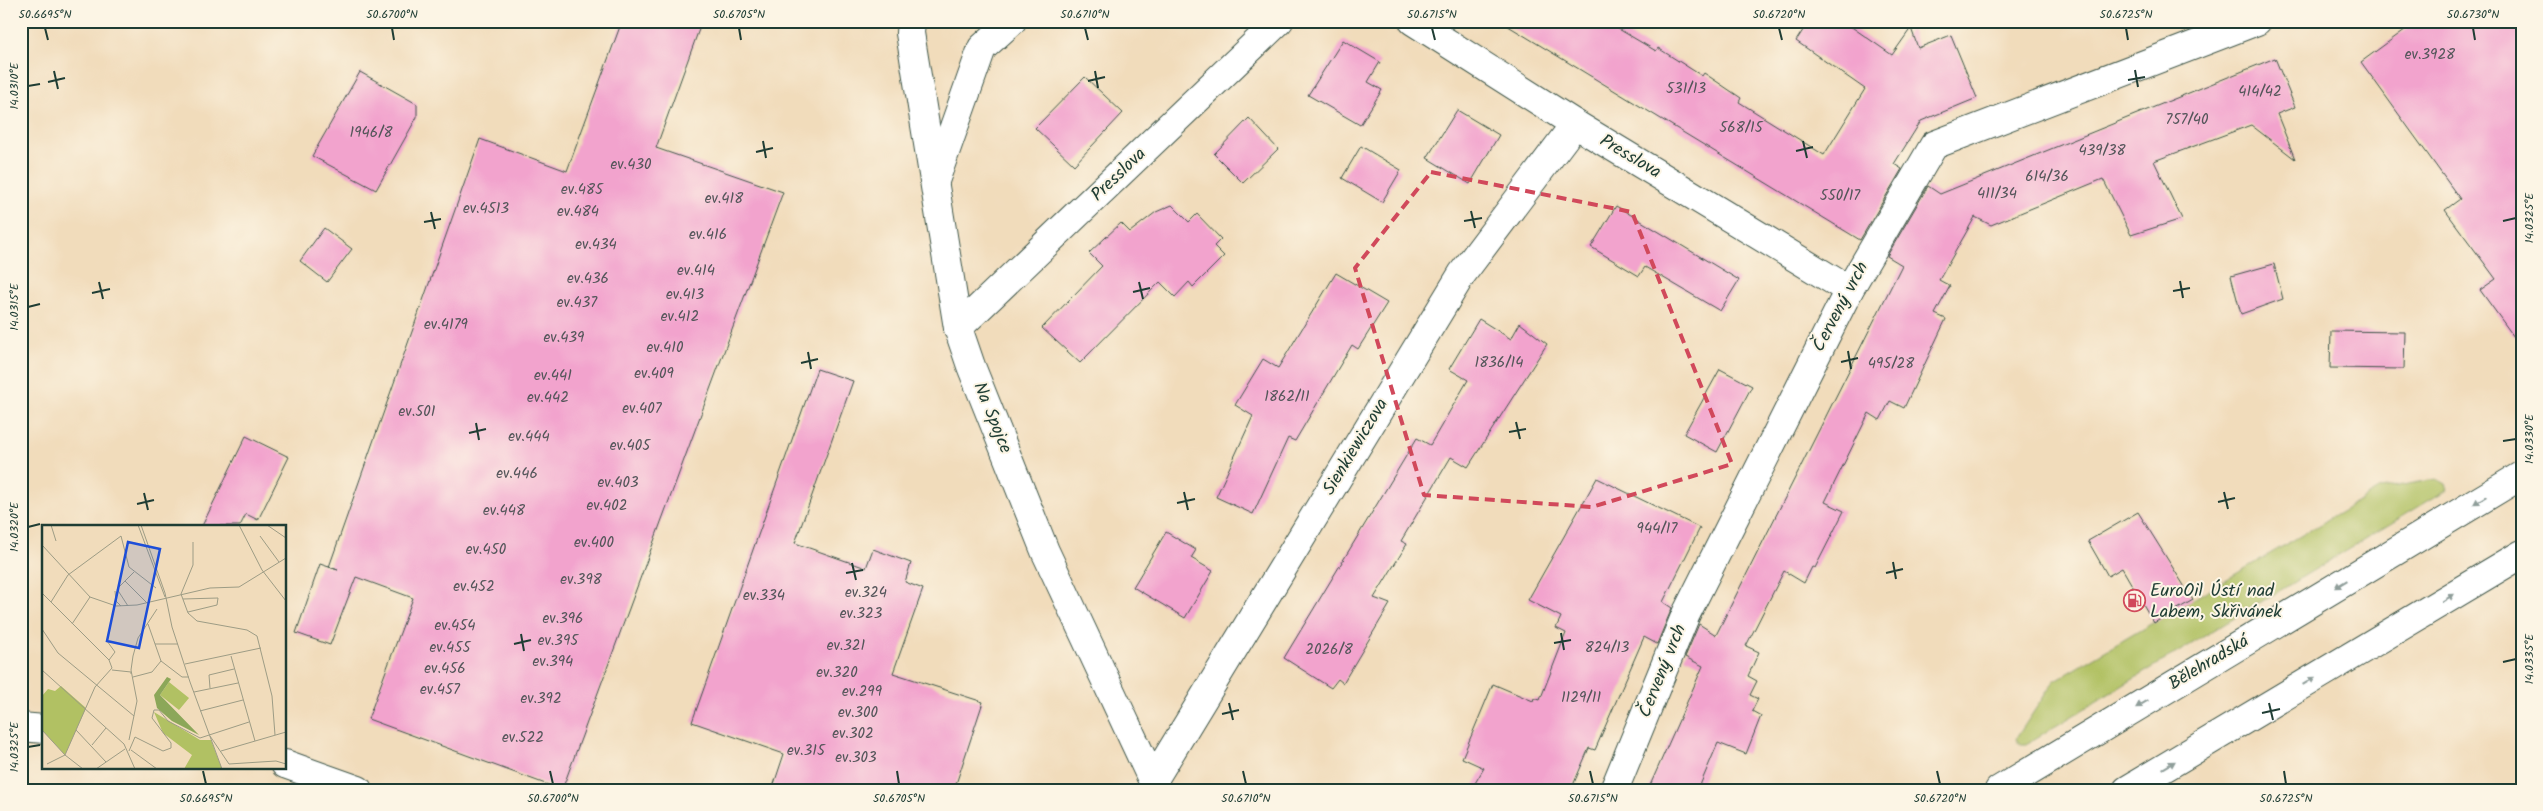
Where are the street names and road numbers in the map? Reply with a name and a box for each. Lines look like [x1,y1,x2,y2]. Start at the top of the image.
street label: Presslova [1593,127,1667,187]
street label: Presslova [1085,141,1153,209]
street label: Červený vrch [1805,257,1877,357]
street label: Na Spojce [965,378,1019,458]
street label: Sienkiewiczova [1316,393,1396,501]
street label: Červený vrch [1631,620,1695,722]
street label: Bělehradská [2163,627,2256,698]

